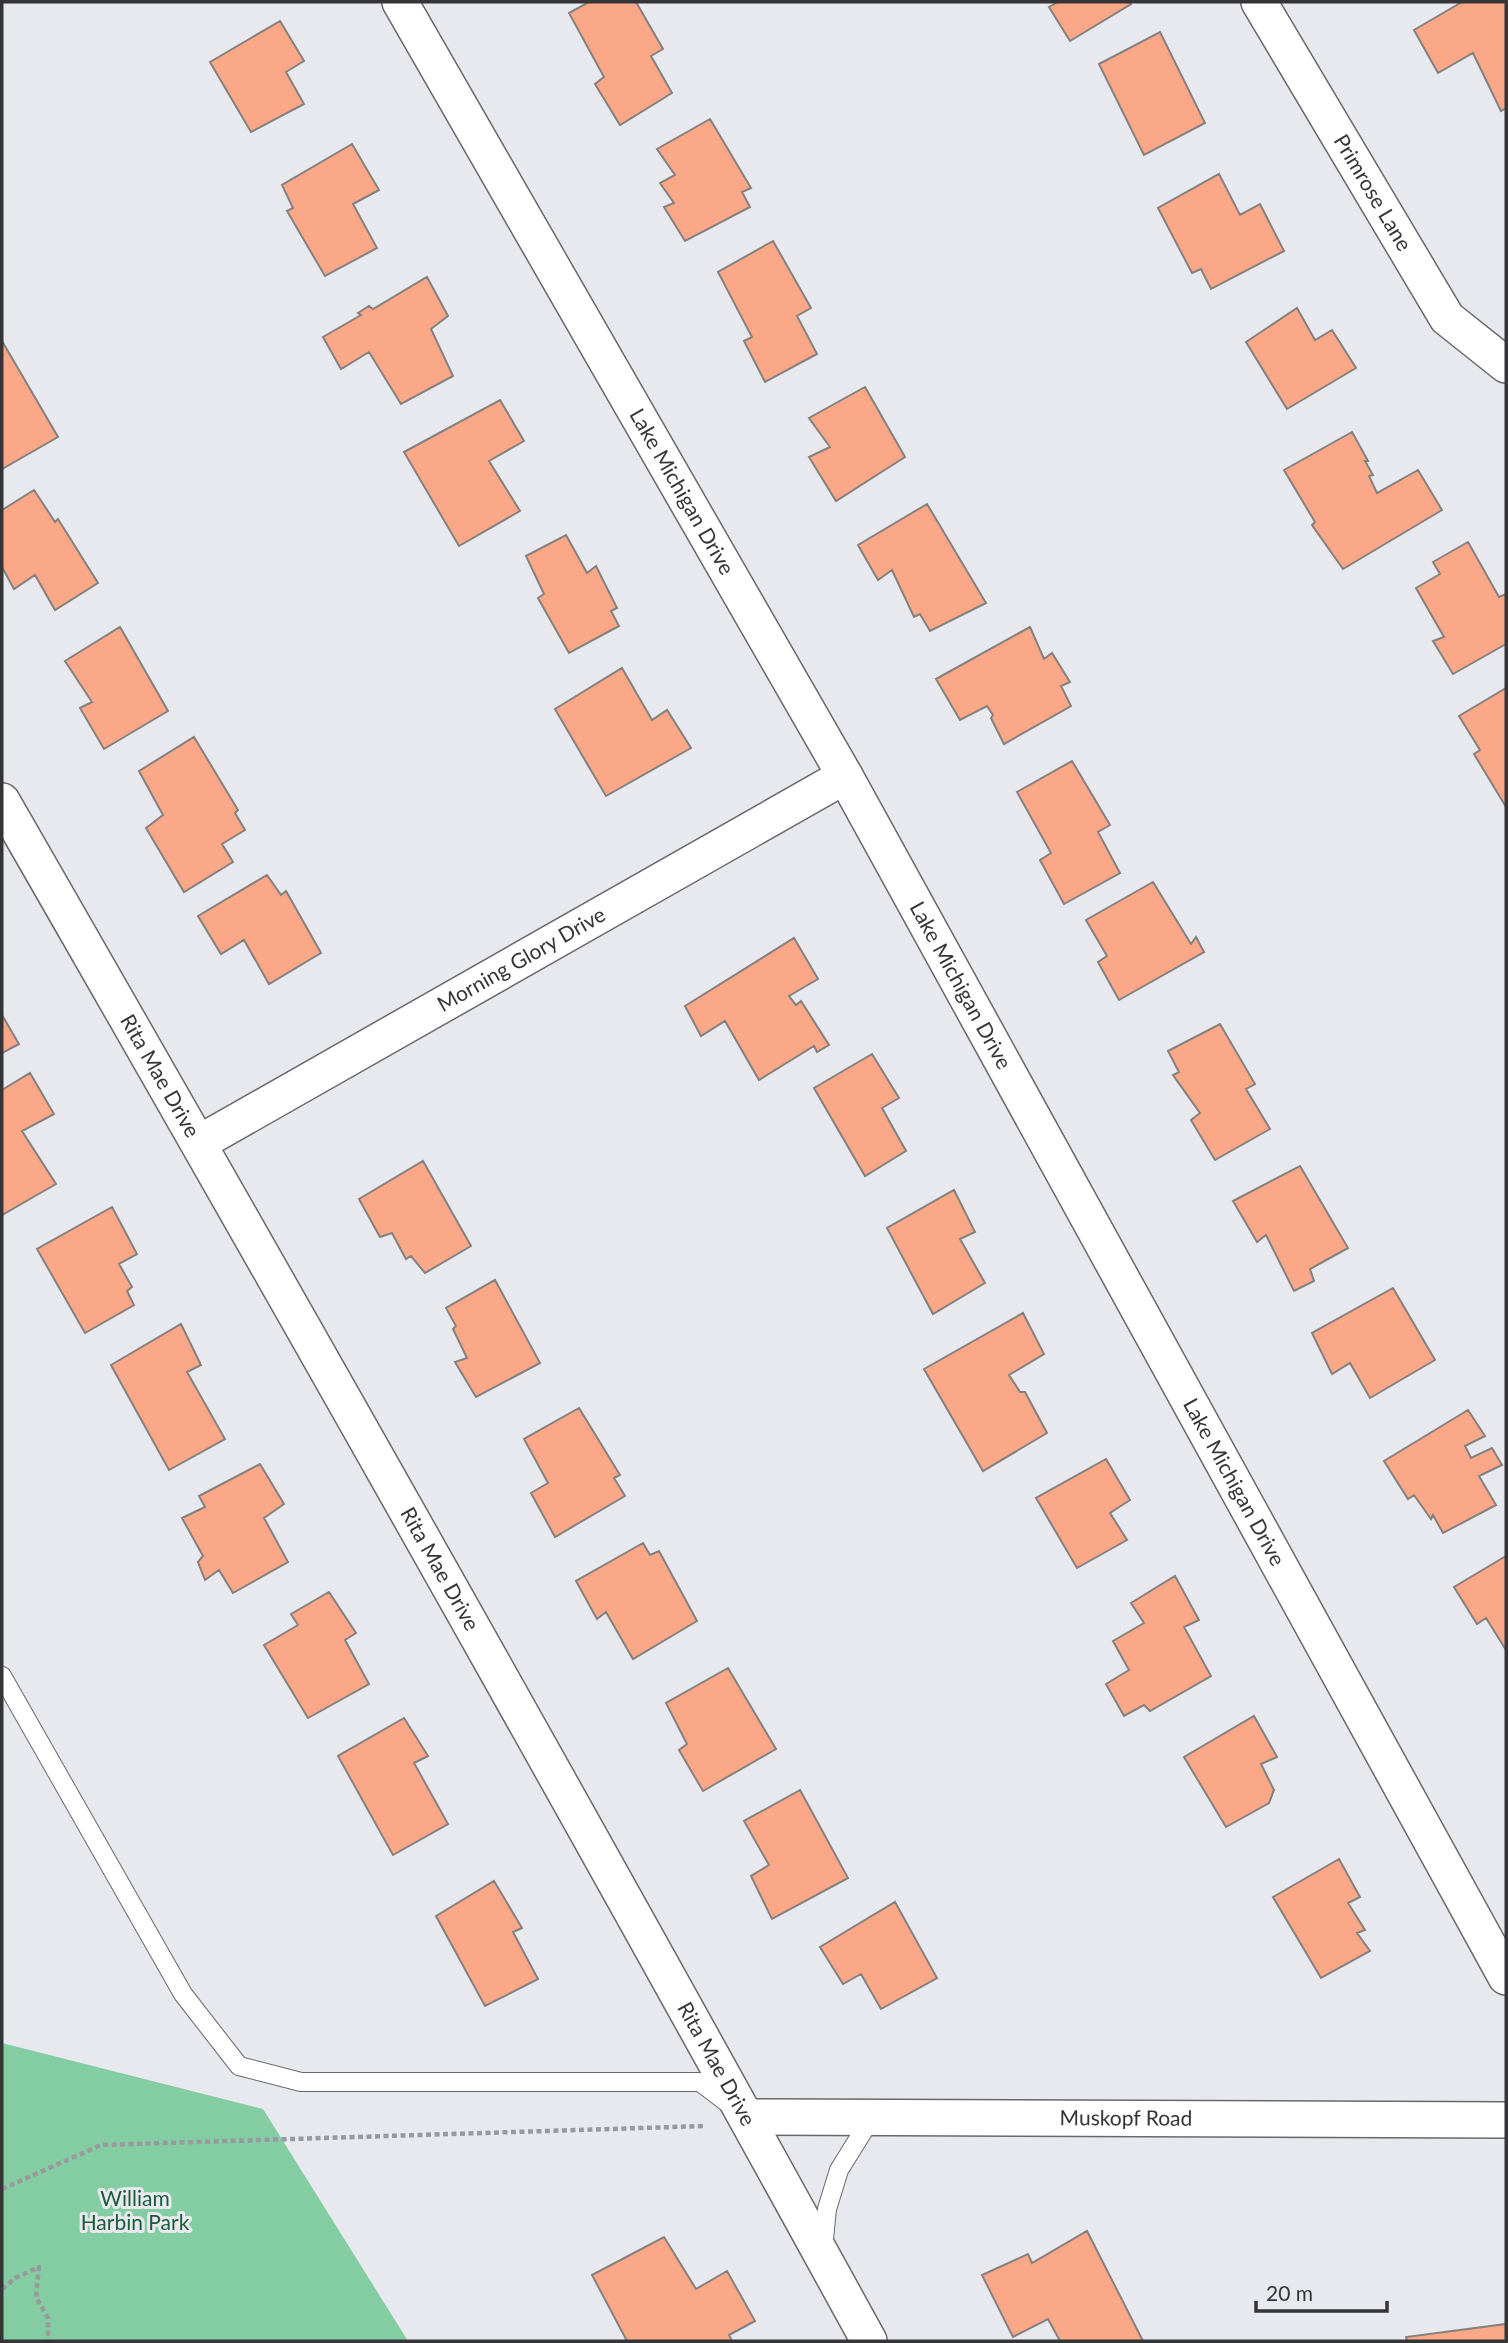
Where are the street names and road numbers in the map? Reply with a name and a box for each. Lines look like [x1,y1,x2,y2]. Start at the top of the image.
street label: Primrose Lane [1330,129,1418,255]
street label: Lake Michigan Drive [625,404,740,579]
street label: Lake Michigan Drive [905,897,1018,1073]
street label: Morning Glory Drive [432,901,609,1016]
street label: Rita Mae Drive [116,1009,206,1141]
street label: Lake Michigan Drive [1179,1393,1291,1570]
street label: Rita Mae Drive [396,1502,486,1634]
street label: Rita Mae Drive [673,1997,762,2130]
street label: Muskopf Road [1060,2104,1192,2130]

